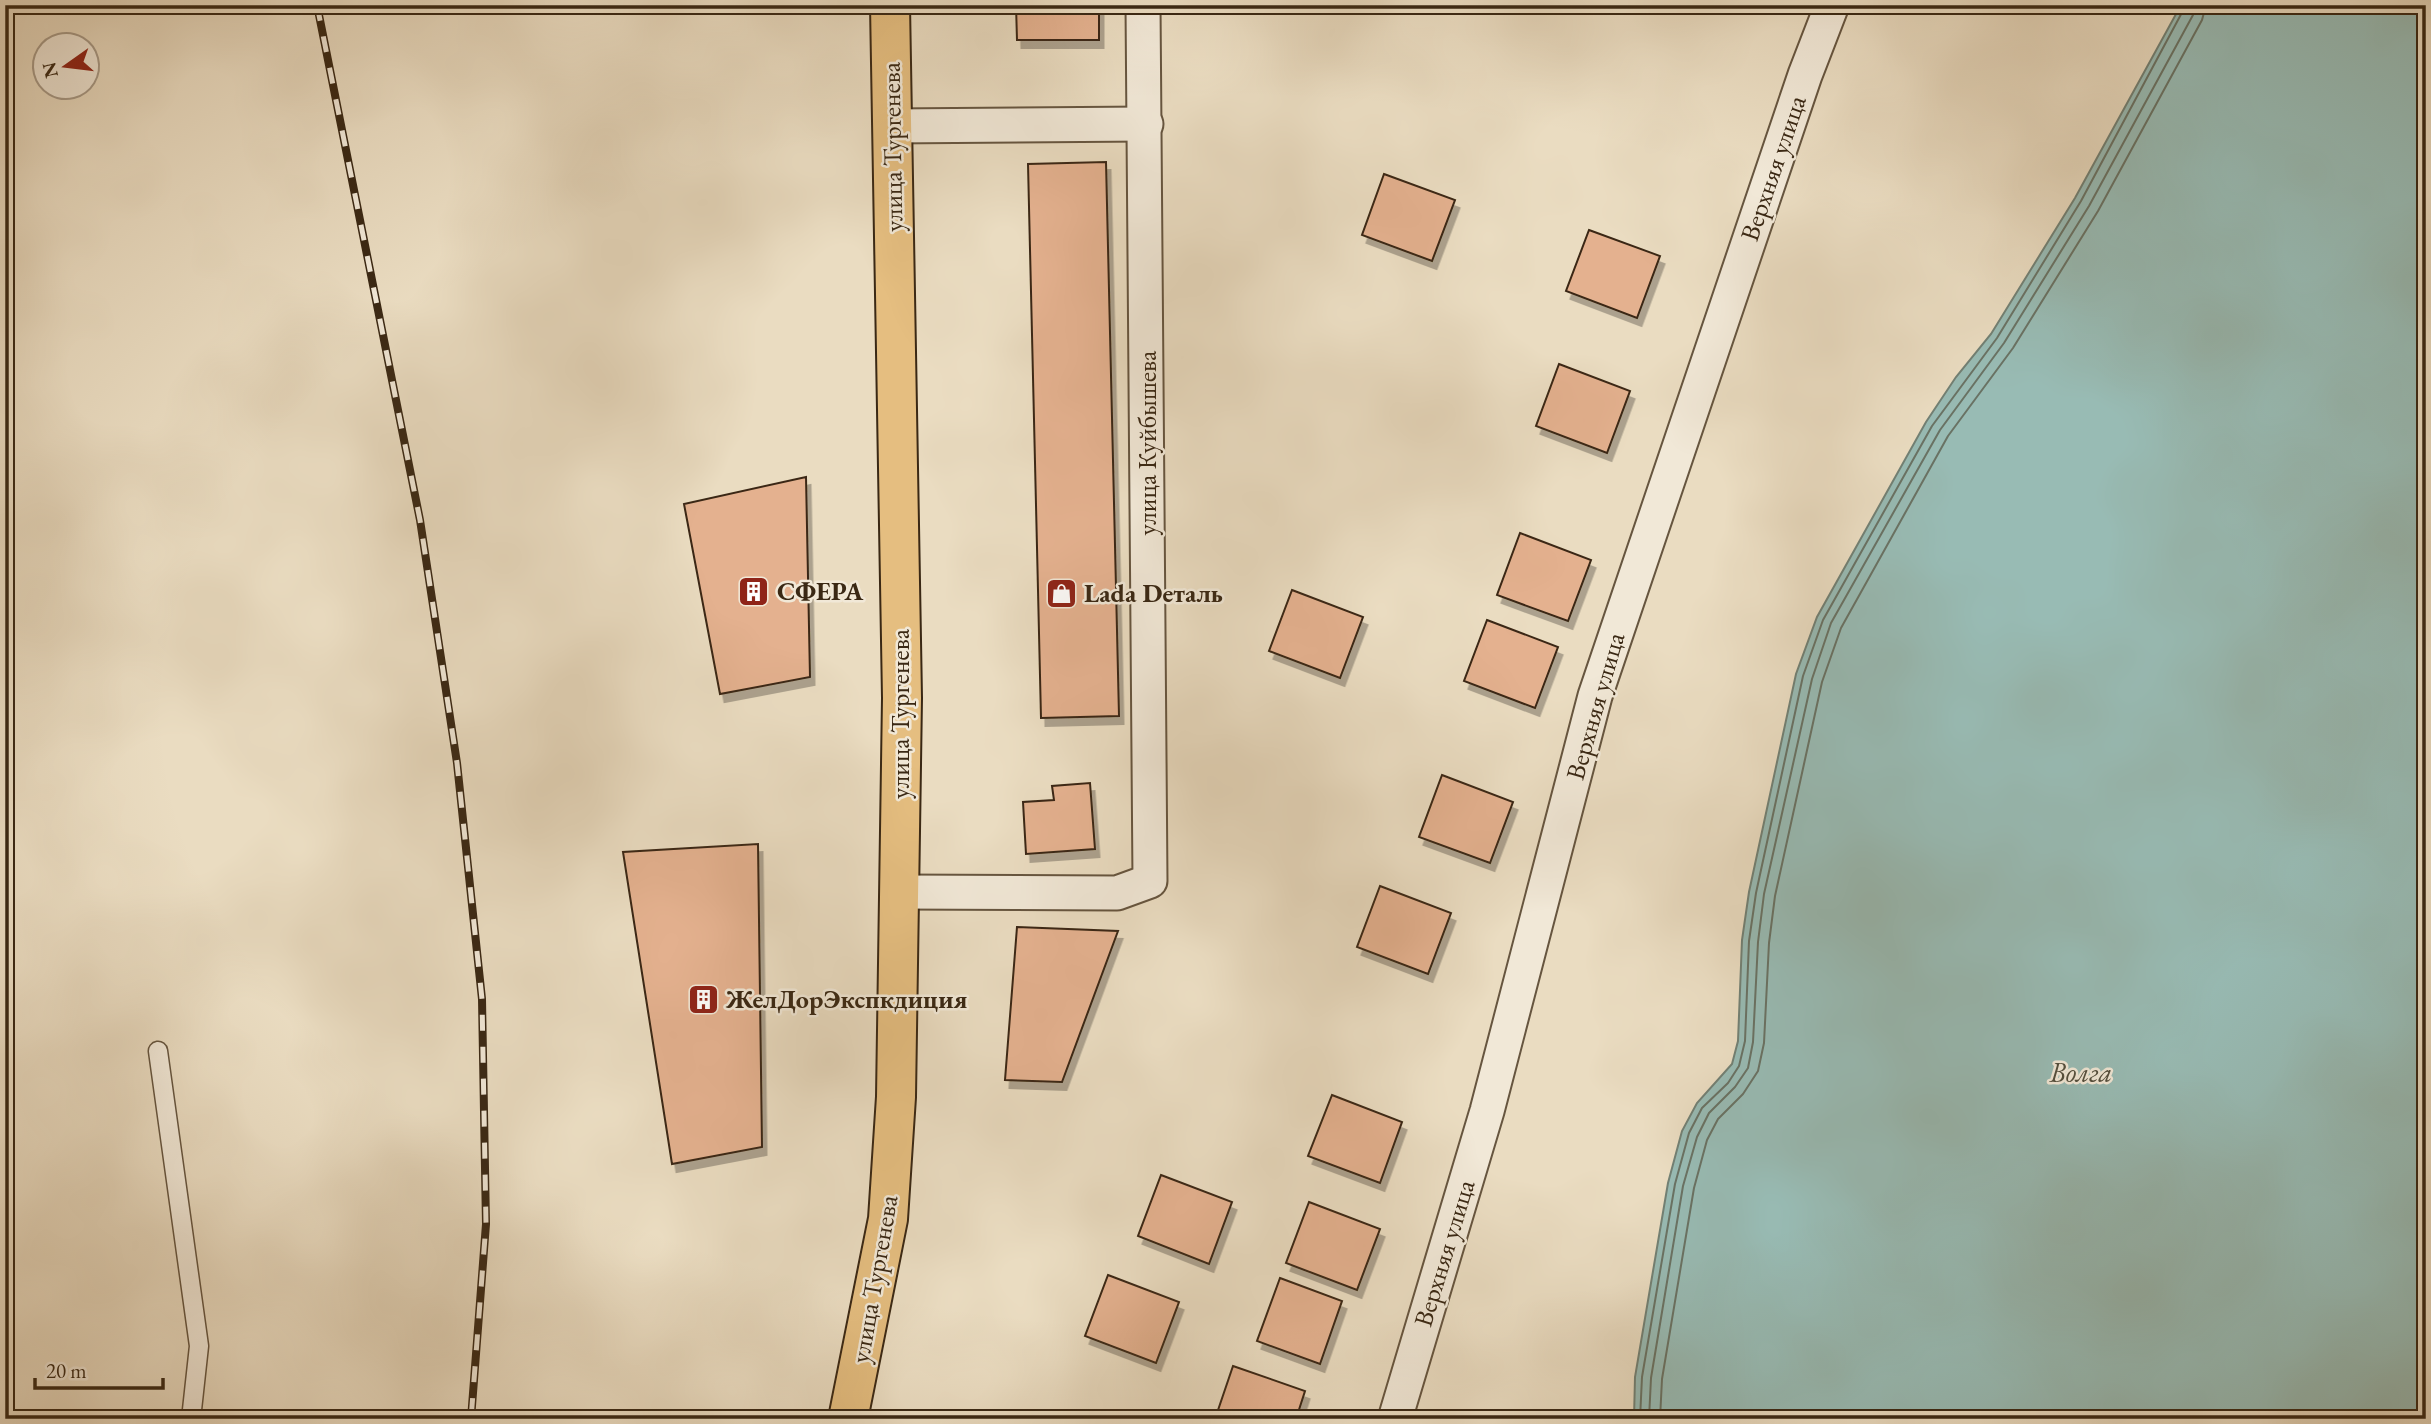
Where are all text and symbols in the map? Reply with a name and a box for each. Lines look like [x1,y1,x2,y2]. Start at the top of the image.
north arrow [32,32,102,102]
text: N [36,59,64,80]
street label: улица Тургенева [874,61,910,232]
street label: Верхняя улица [1732,90,1814,245]
street label: улица Куйбышева [1130,350,1164,535]
building icon: СФЕРА [737,574,771,608]
place label: СФЕРА [777,574,864,608]
shop icon: Lada Dеталь [1044,576,1078,610]
place label: Lada Dеталь [1084,576,1223,610]
street label: улица Тургенева [883,628,917,799]
street label: Верхняя улица [1558,628,1632,784]
building icon: ЖелДорЭкспкдиция [686,982,720,1016]
place label: ЖелДорЭкспкдиция [725,982,968,1016]
water label: Волга [2049,1054,2112,1090]
street label: Верхняя улица [1406,1175,1483,1331]
street label: улица Тургенева [842,1192,906,1366]
scale bar [35,1347,163,1391]
text: 20 m [46,1357,87,1384]

